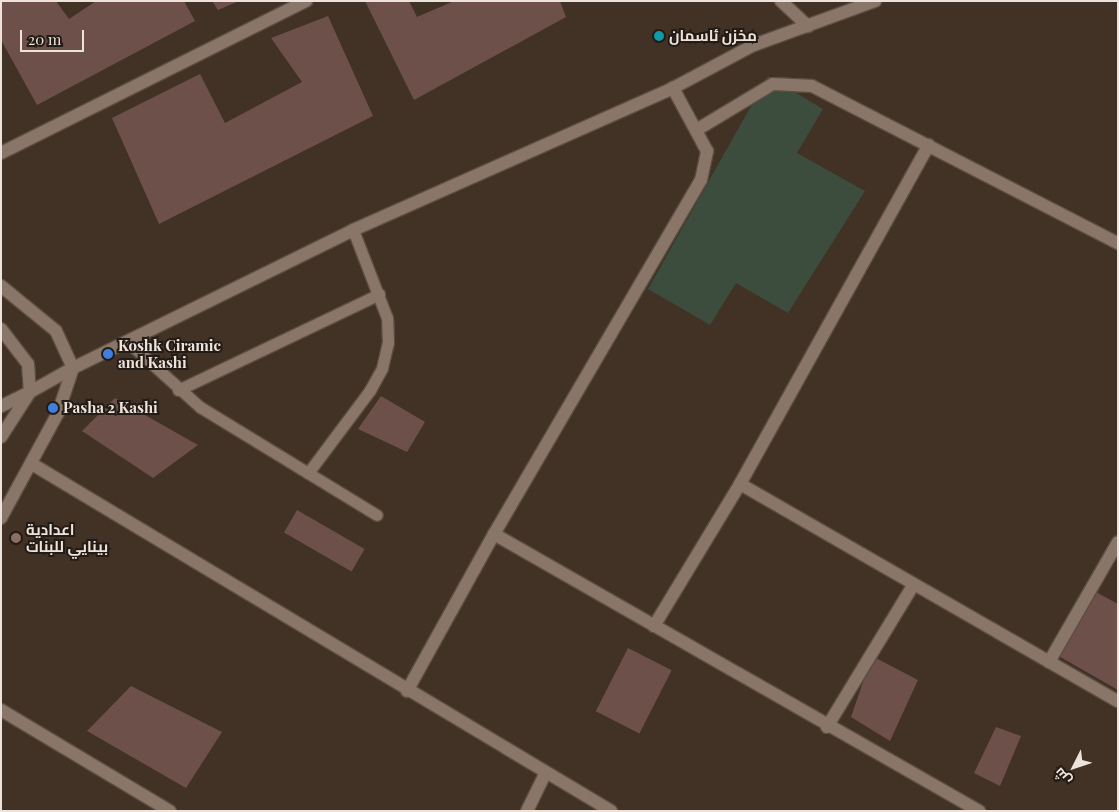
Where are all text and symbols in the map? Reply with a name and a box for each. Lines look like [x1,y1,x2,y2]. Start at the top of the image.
scale bar [22,20,86,52]
place label: مخزن ئاسمان [669,27,757,45]
text: 20 m [28,29,61,49]
marker: مخزن ئاسمان [653,30,665,42]
place label: Koshk Ciramic and Kashi [118,336,221,371]
marker: Koshk Ciramic and Kashi [102,348,114,360]
place label: Pasha 2 Kashi [63,399,158,417]
marker: Pasha 2 Kashi [47,402,59,414]
place label: اعدادية بينايي للبنات [26,520,108,555]
marker: اعدادية بينايي للبنات [10,532,22,544]
north arrow [1049,742,1099,792]
text: ش [1049,764,1075,790]

